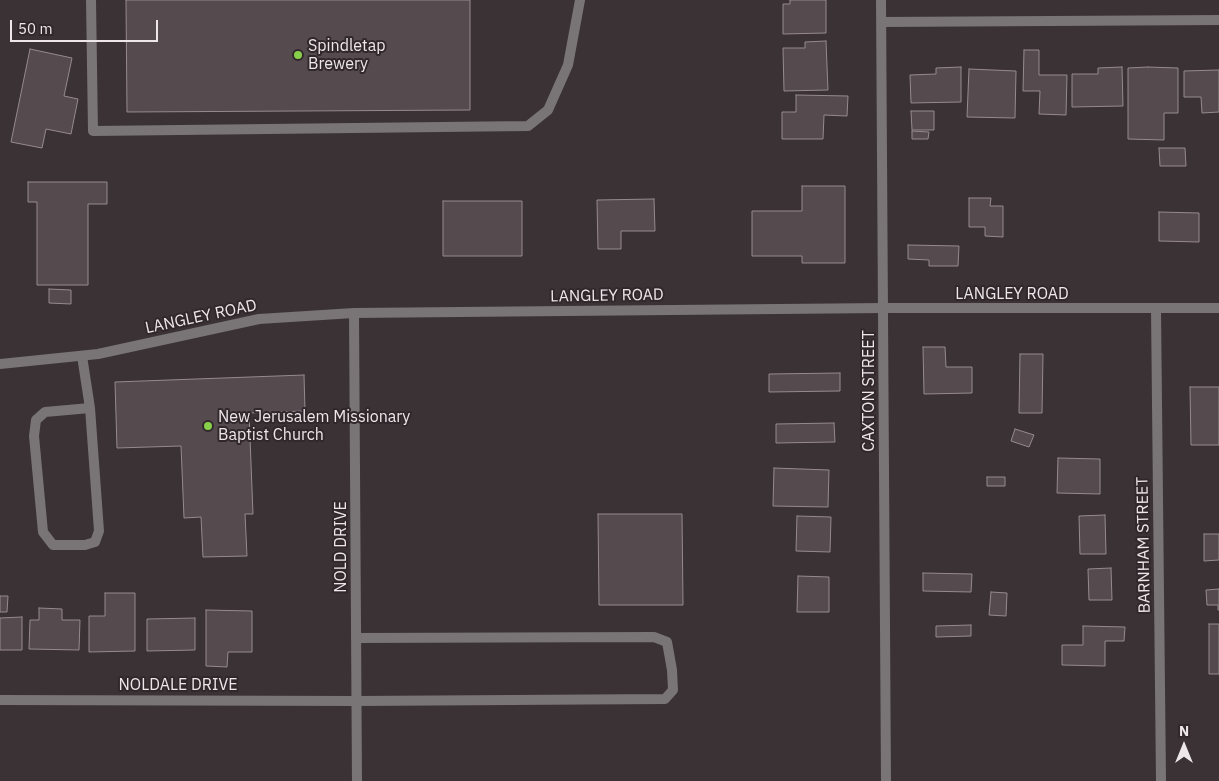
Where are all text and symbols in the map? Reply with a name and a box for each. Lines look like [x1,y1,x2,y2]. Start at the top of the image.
scale bar [12,10,160,42]
text: 50 m [18,19,53,38]
place label: Spindletap Brewery [308,36,386,74]
marker: Spindletap Brewery [292,49,304,61]
street label: LANGLEY ROAD [955,284,1069,304]
street label: LANGLEY ROAD [550,285,664,307]
street label: LANGLEY ROAD [144,296,258,338]
street label: CAXTON STREET [859,330,879,452]
place label: New Jerusalem Missionary Baptist Church [218,407,410,445]
marker: New Jerusalem Missionary Baptist Church [202,420,214,432]
street label: BARNHAM STREET [1133,476,1155,614]
street label: NOLD DRIVE [331,501,351,593]
street label: NOLDALE DRIVE [118,675,238,695]
north arrow [1159,721,1209,771]
text: N [1179,722,1189,740]

